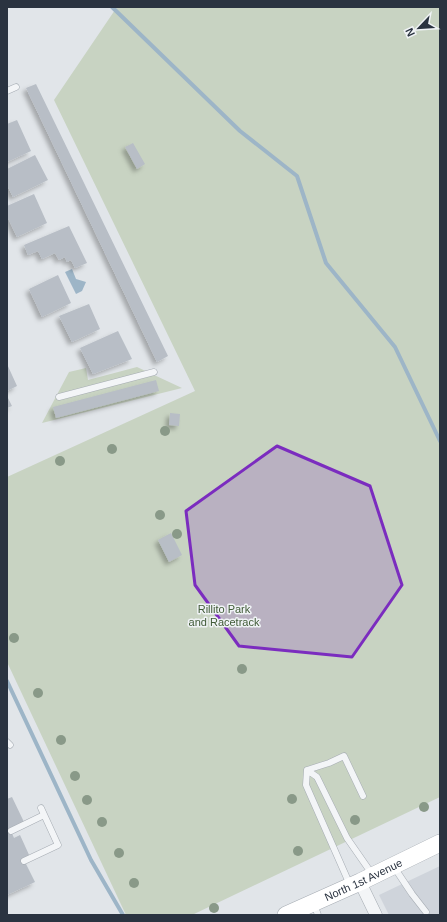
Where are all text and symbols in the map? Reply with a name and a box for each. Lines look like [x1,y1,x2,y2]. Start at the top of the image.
north arrow [399,8,439,48]
text: N [403,26,417,38]
park label: Rillito Park and Racetrack [189,603,260,628]
street label: North 1st Avenue [323,856,404,903]

